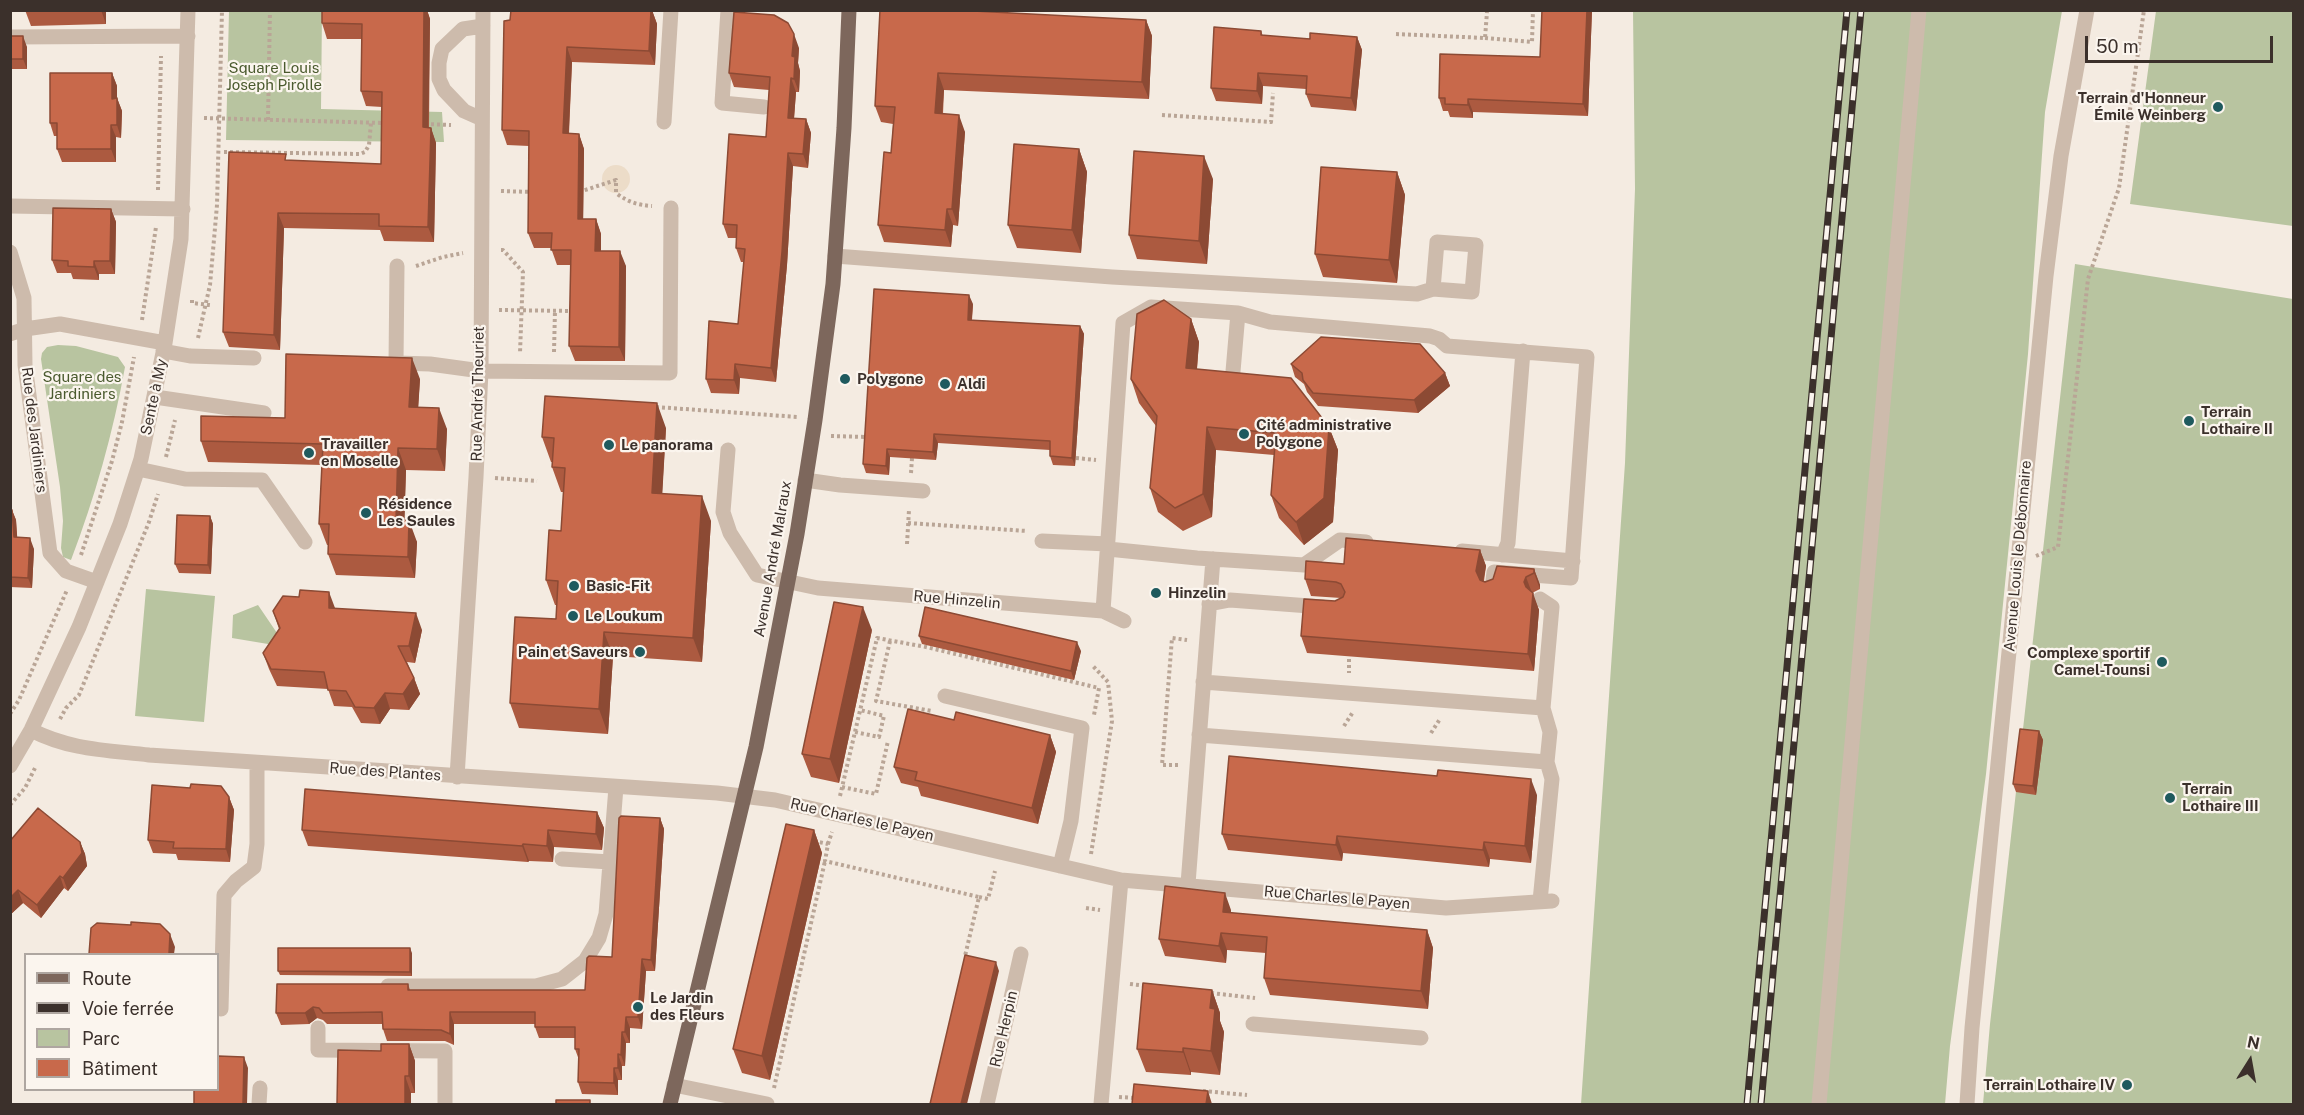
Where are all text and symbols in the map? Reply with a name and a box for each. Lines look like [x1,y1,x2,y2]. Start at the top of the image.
scale bar [2088,24,2276,62]
text: 50 m [2096,36,2139,57]
park label: Square Louis Joseph Pirolle [226,59,322,94]
place label: Terrain d'Honneur Émile Weinberg [2078,89,2206,124]
marker: Terrain d'Honneur Émile Weinberg [2211,100,2225,114]
street label: Rue André Theuriet [468,326,488,462]
street label: Sente à My [137,357,171,437]
street label: Rue des Jardiniers [17,366,51,494]
park label: Square des Jardiniers [43,368,121,403]
place label: Polygone [857,370,923,388]
marker: Polygone [838,372,852,386]
place label: Aldi [957,375,986,393]
marker: Aldi [938,377,952,391]
place label: Terrain Lothaire II [2201,403,2273,438]
marker: Terrain Lothaire II [2182,414,2196,428]
place label: Cité administrative Polygone [1256,416,1392,451]
marker: Cité administrative Polygone [1237,427,1251,441]
place label: Travailler en Moselle [321,435,398,470]
place label: Le panorama [621,436,713,454]
marker: Le panorama [602,438,616,452]
marker: Travailler en Moselle [302,446,316,460]
street label: Avenue Louis le Débonnaire [2001,460,2035,652]
street label: Avenue André Malraux [750,479,796,639]
place label: Résidence Les Saules [378,495,455,530]
marker: Résidence Les Saules [359,506,373,520]
place label: Basic-Fit [586,577,650,595]
marker: Basic-Fit [567,579,581,593]
place label: Hinzelin [1168,584,1226,602]
marker: Hinzelin [1149,586,1163,600]
street label: Rue Hinzelin [913,587,1001,613]
place label: Le Loukum [585,607,663,625]
marker: Le Loukum [566,609,580,623]
place label: Pain et Saveurs [518,643,628,661]
place label: Complexe sportif Camel-Tounsi [2027,644,2150,679]
marker: Pain et Saveurs [633,645,647,659]
marker: Complexe sportif Camel-Tounsi [2155,655,2169,669]
street label: Rue des Plantes [329,759,441,785]
place label: Terrain Lothaire III [2182,780,2259,815]
marker: Terrain Lothaire III [2163,791,2177,805]
street label: Rue Charles le Payen [789,795,935,845]
street label: Rue Charles le Payen [1263,883,1411,913]
legend [24,953,219,1091]
text: Route [82,968,131,989]
place label: Le Jardin des Fleurs [650,989,724,1024]
street label: Rue Herpin [986,989,1022,1069]
text: Voie ferrée [82,998,174,1019]
marker: Le Jardin des Fleurs [631,1000,645,1014]
text: Parc [82,1028,120,1049]
north arrow [2220,1031,2280,1091]
text: N [2246,1032,2261,1053]
text: Bâtiment [82,1058,158,1079]
place label: Terrain Lothaire IV [1983,1076,2115,1094]
marker: Terrain Lothaire IV [2120,1078,2134,1092]

